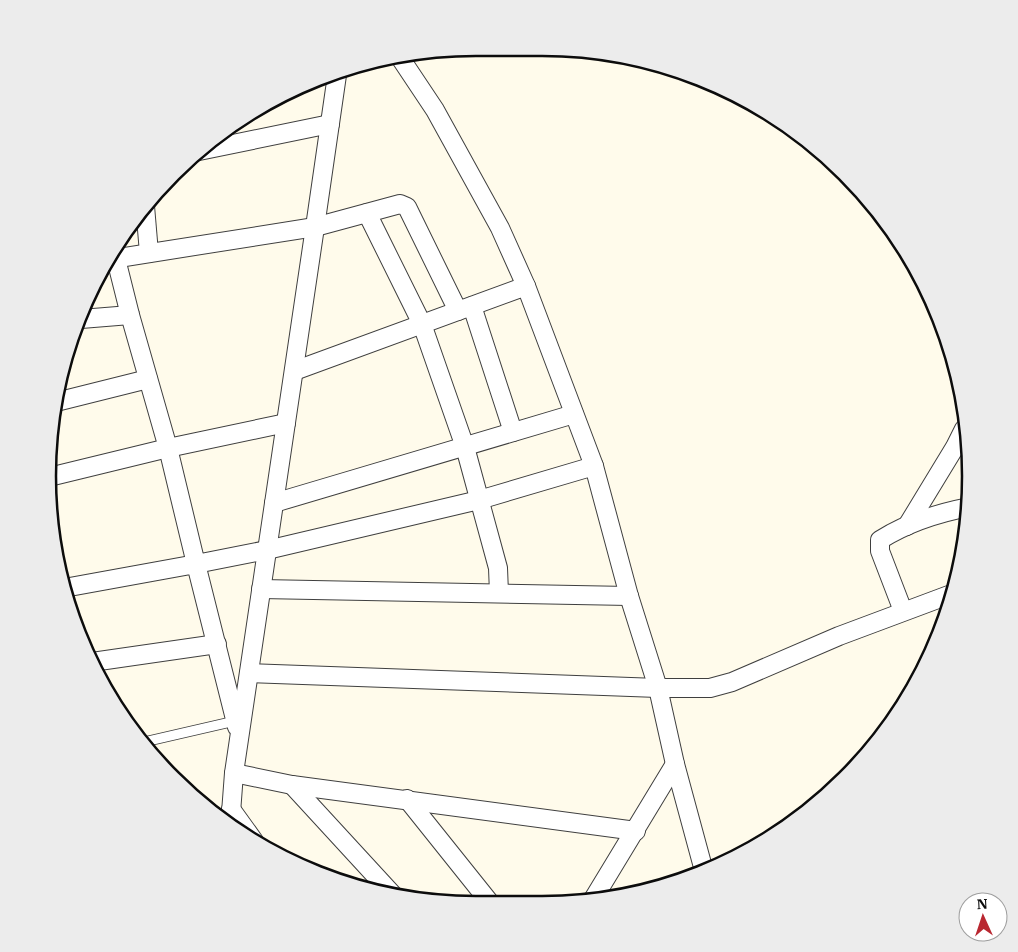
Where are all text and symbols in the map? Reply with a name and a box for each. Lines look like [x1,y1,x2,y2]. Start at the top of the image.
north arrow [958,892,1008,942]
text: N [976,895,988,913]

